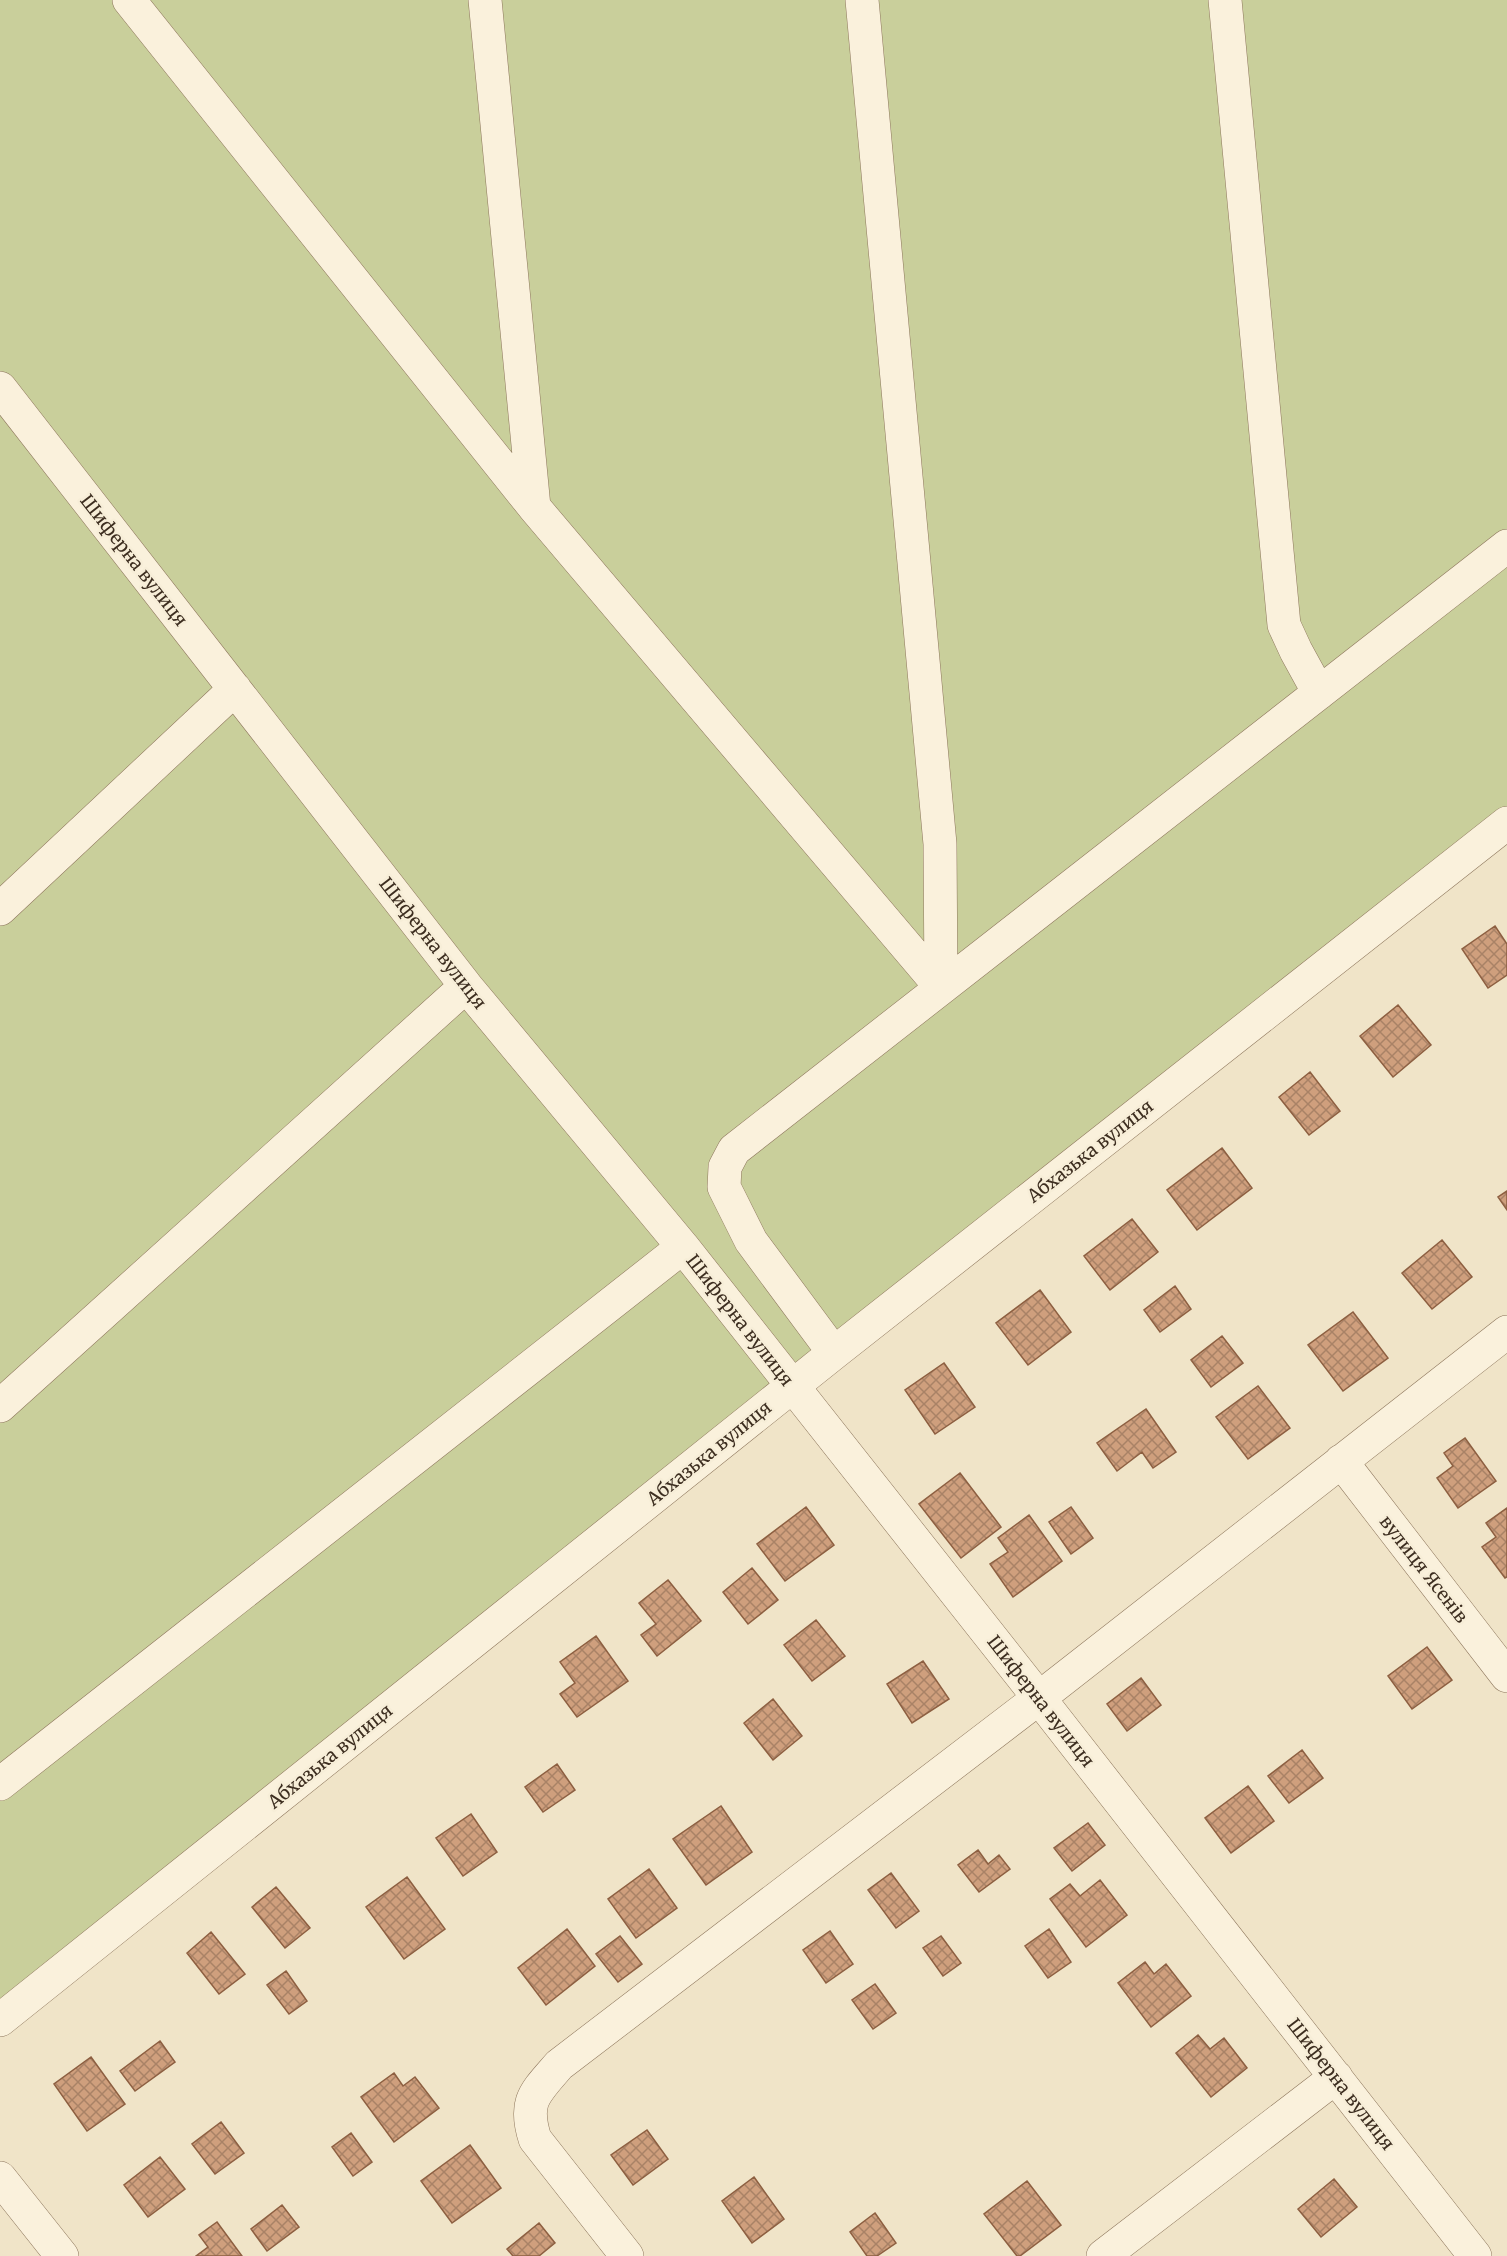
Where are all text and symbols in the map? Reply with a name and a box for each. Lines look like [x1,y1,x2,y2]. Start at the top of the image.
street label: Шиферна вулиця [75,489,193,631]
street label: Шиферна вулиця [374,872,492,1014]
street label: Абхазька вулиця [1022,1094,1158,1208]
street label: Шиферна вулиця [681,1249,799,1391]
street label: Абхазька вулиця [641,1395,776,1511]
street label: вулиця Ясенів [1375,1511,1473,1628]
street label: Шиферна вулиця [982,1630,1100,1772]
street label: Абхазька вулиця [262,1698,397,1814]
street label: Шиферна вулиця [1282,2013,1400,2155]

